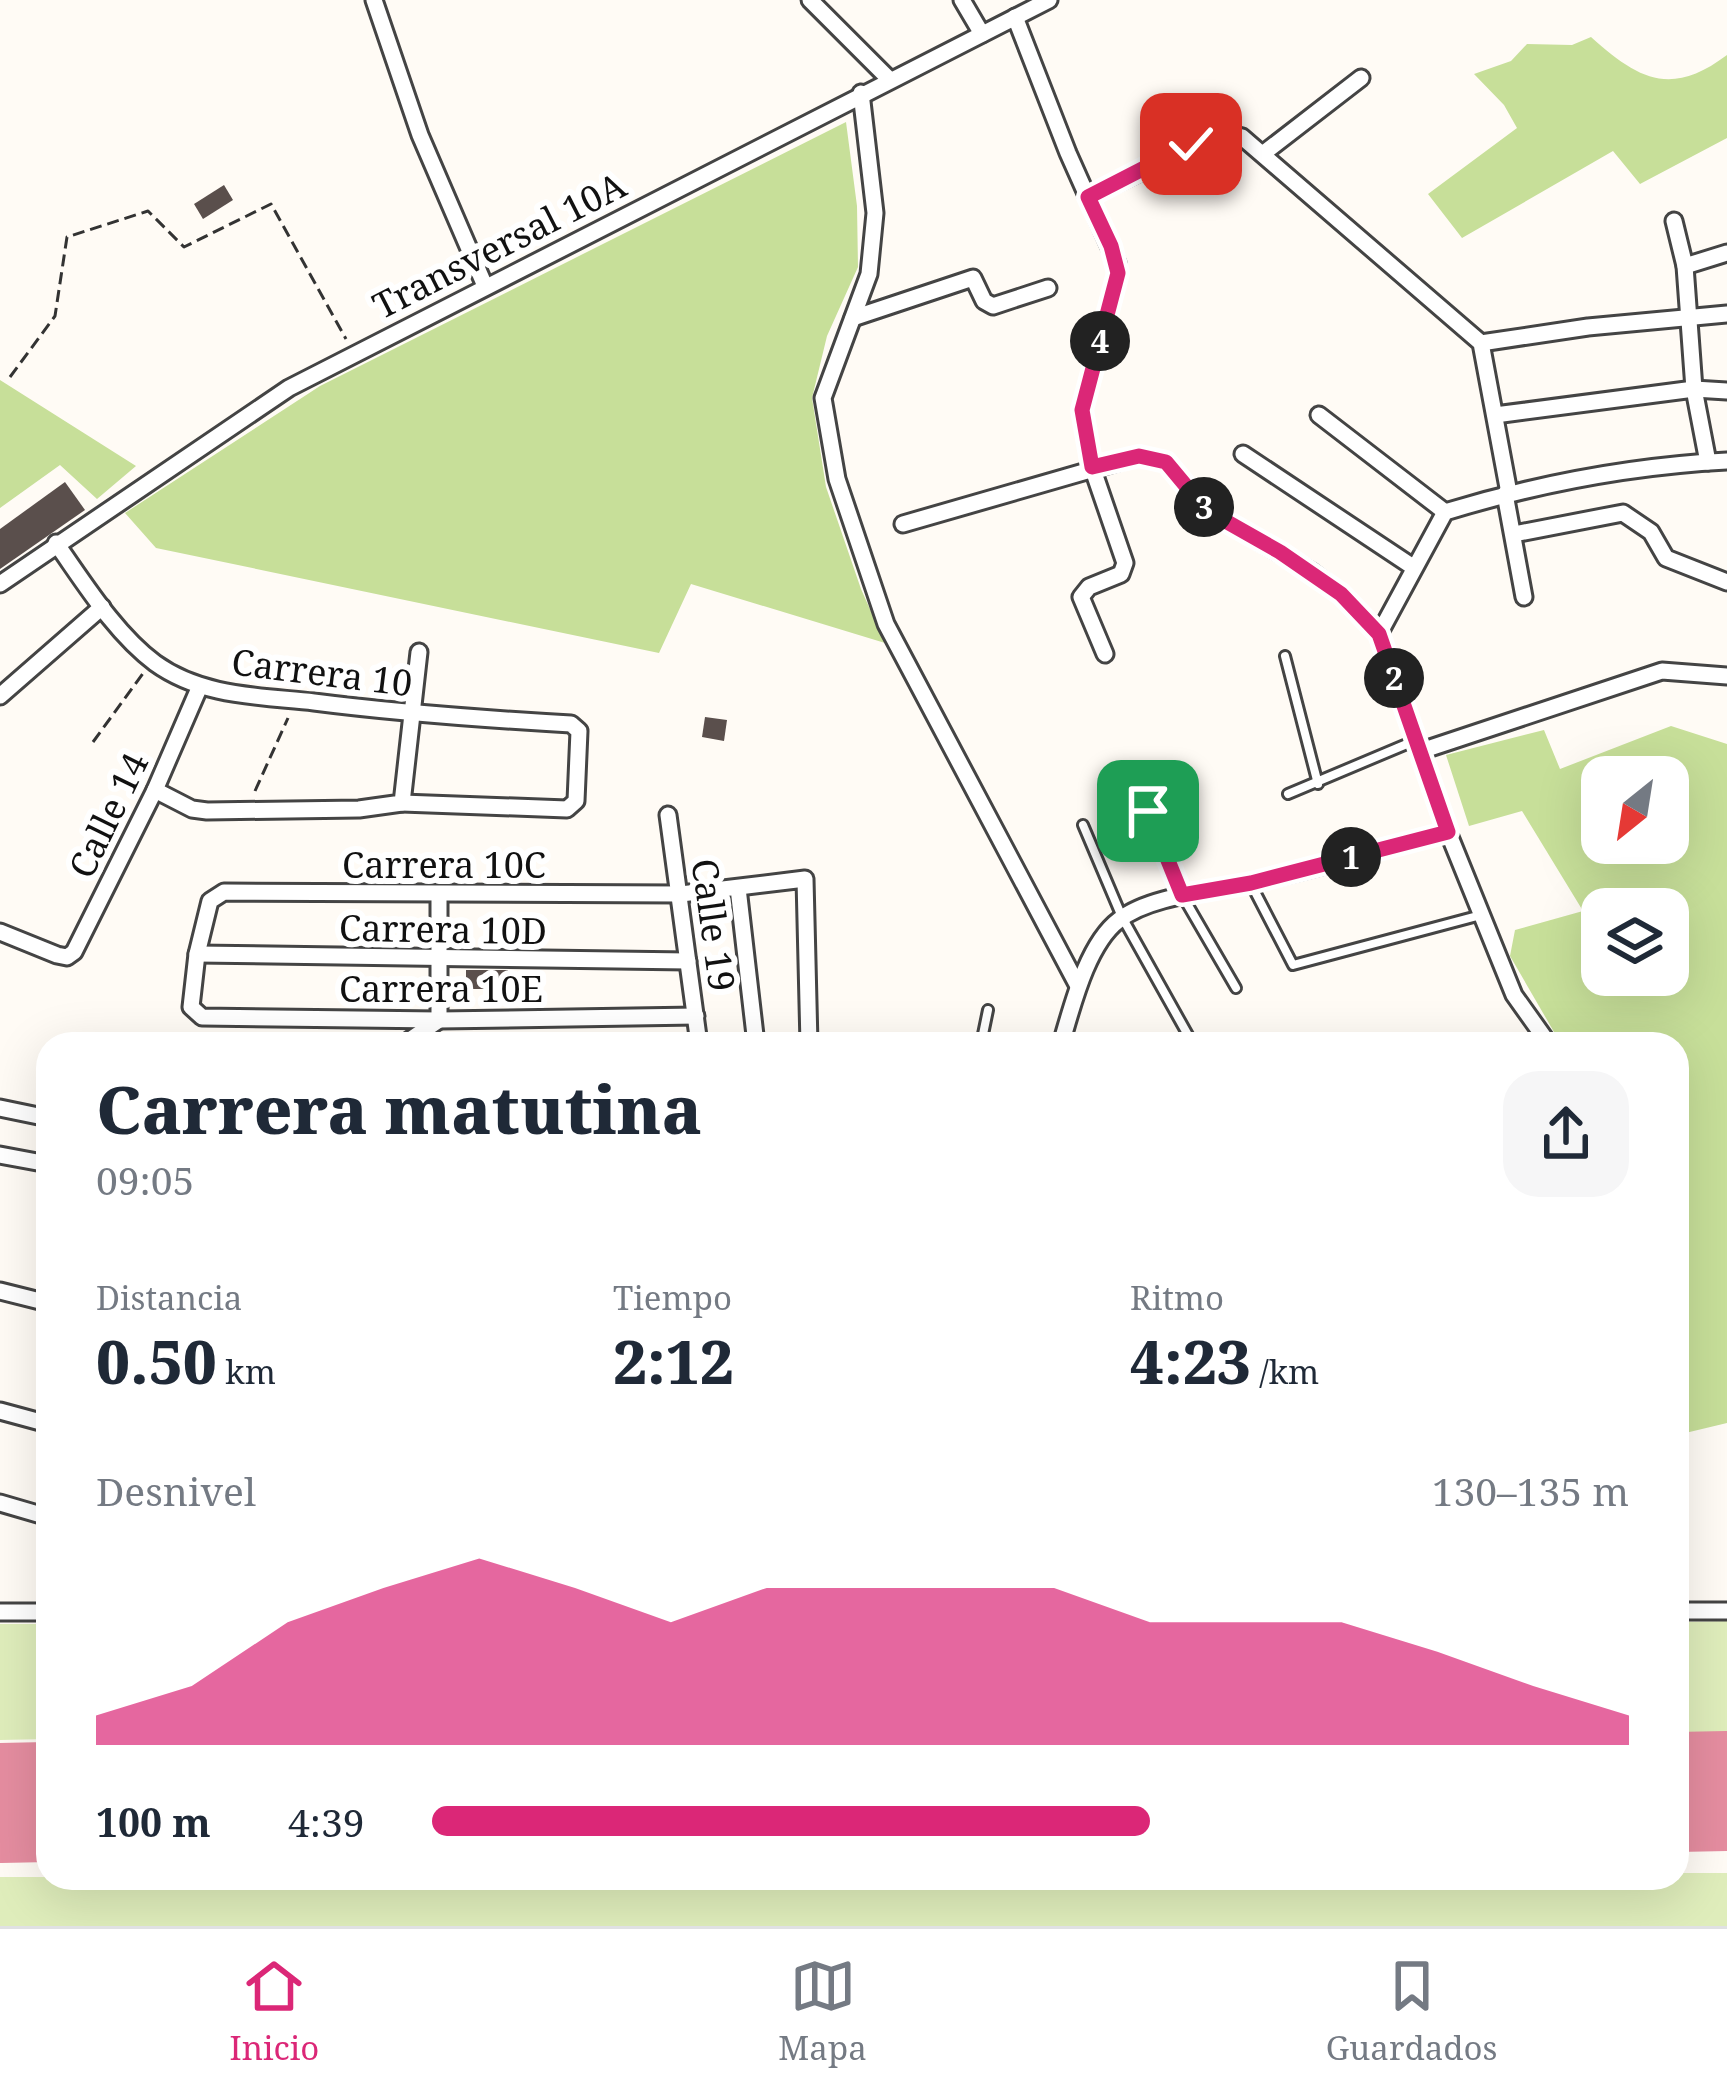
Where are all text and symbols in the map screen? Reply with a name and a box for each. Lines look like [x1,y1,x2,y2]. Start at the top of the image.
pin [1140,93,1242,195]
icon: check [1158,111,1224,177]
street label: Transversal 10A [364,160,634,330]
pin: 4 [1070,311,1130,371]
text: 4 [1091,318,1109,363]
pin: 3 [1174,477,1234,537]
text: 3 [1195,484,1213,529]
street label: Carrera 10 [229,637,415,707]
pin: 2 [1364,648,1424,708]
text: 2 [1385,655,1403,700]
street label: Calle 14 [57,744,159,886]
north arrow [1581,756,1689,864]
map controls [1581,756,1689,996]
pin [1097,760,1199,862]
icon: arrive [1115,778,1181,844]
pin: 1 [1321,827,1381,887]
text: 1 [1342,834,1360,879]
street label: Carrera 10C [342,840,546,889]
street label: Calle 19 [680,855,748,995]
button: layers [1581,888,1689,996]
street label: Carrera 10D [339,903,547,955]
street label: Carrera 10E [339,964,543,1013]
text: Carrera matutina [96,1063,702,1153]
button: share [1503,1071,1629,1197]
text: 09:05 [96,1153,194,1206]
text: Distancia [96,1275,242,1320]
text: Tiempo [613,1275,732,1320]
text: Ritmo [1130,1275,1224,1320]
text: 0.50 [96,1320,217,1402]
text: 2:12 [613,1320,734,1402]
text: 4:23 [1130,1320,1251,1402]
text: km [217,1349,276,1394]
text: /km [1251,1349,1319,1394]
text: Desnivel [96,1464,256,1517]
text: 130–135 m [1432,1464,1629,1517]
text: 100 m [96,1795,211,1848]
text: 4:39 [288,1795,365,1848]
tab: Inicio [230,1953,319,2070]
tab: Mapa [778,1953,867,2070]
tab: Guardados [1326,1953,1497,2070]

